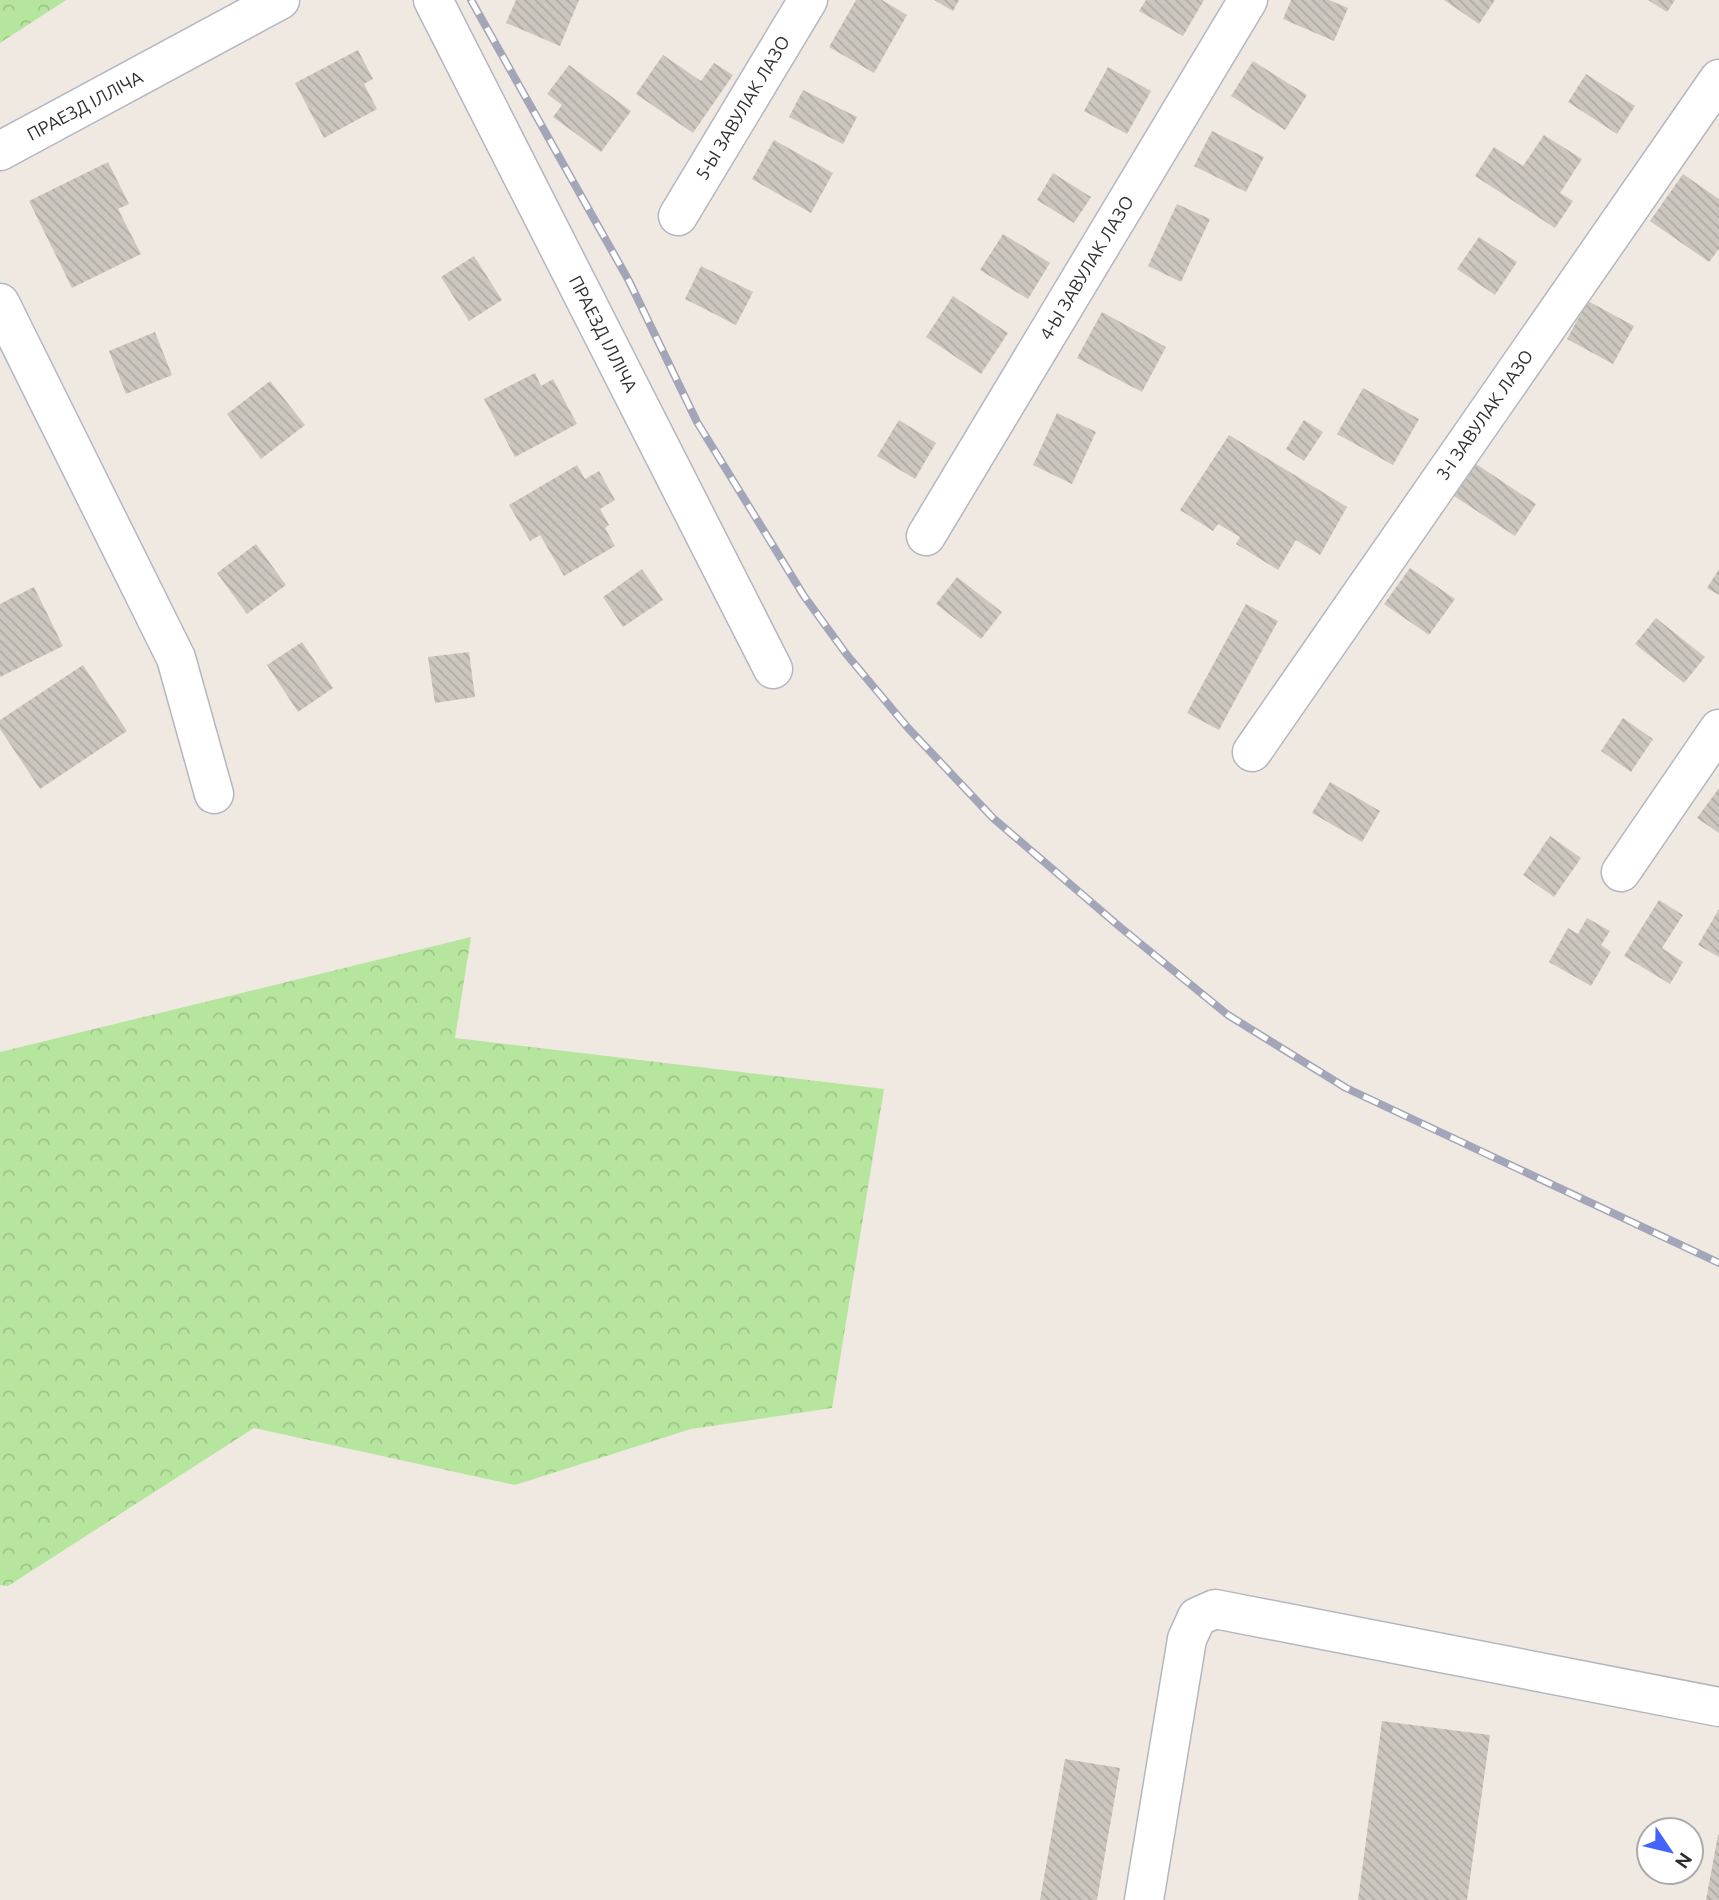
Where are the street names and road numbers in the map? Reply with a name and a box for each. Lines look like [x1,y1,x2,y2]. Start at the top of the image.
street label: 5-Ы ЗАВУЛАК ЛАЗО [691,32,793,183]
street label: ПРАЕЗД ІЛЛІЧА [23,66,146,144]
street label: 4-Ы ЗАВУЛАК ЛАЗО [1035,192,1137,343]
street label: ПРАЕЗД ІЛЛІЧА [566,272,642,395]
street label: 3-І ЗАВУЛАК ЛАЗО [1432,346,1537,483]

